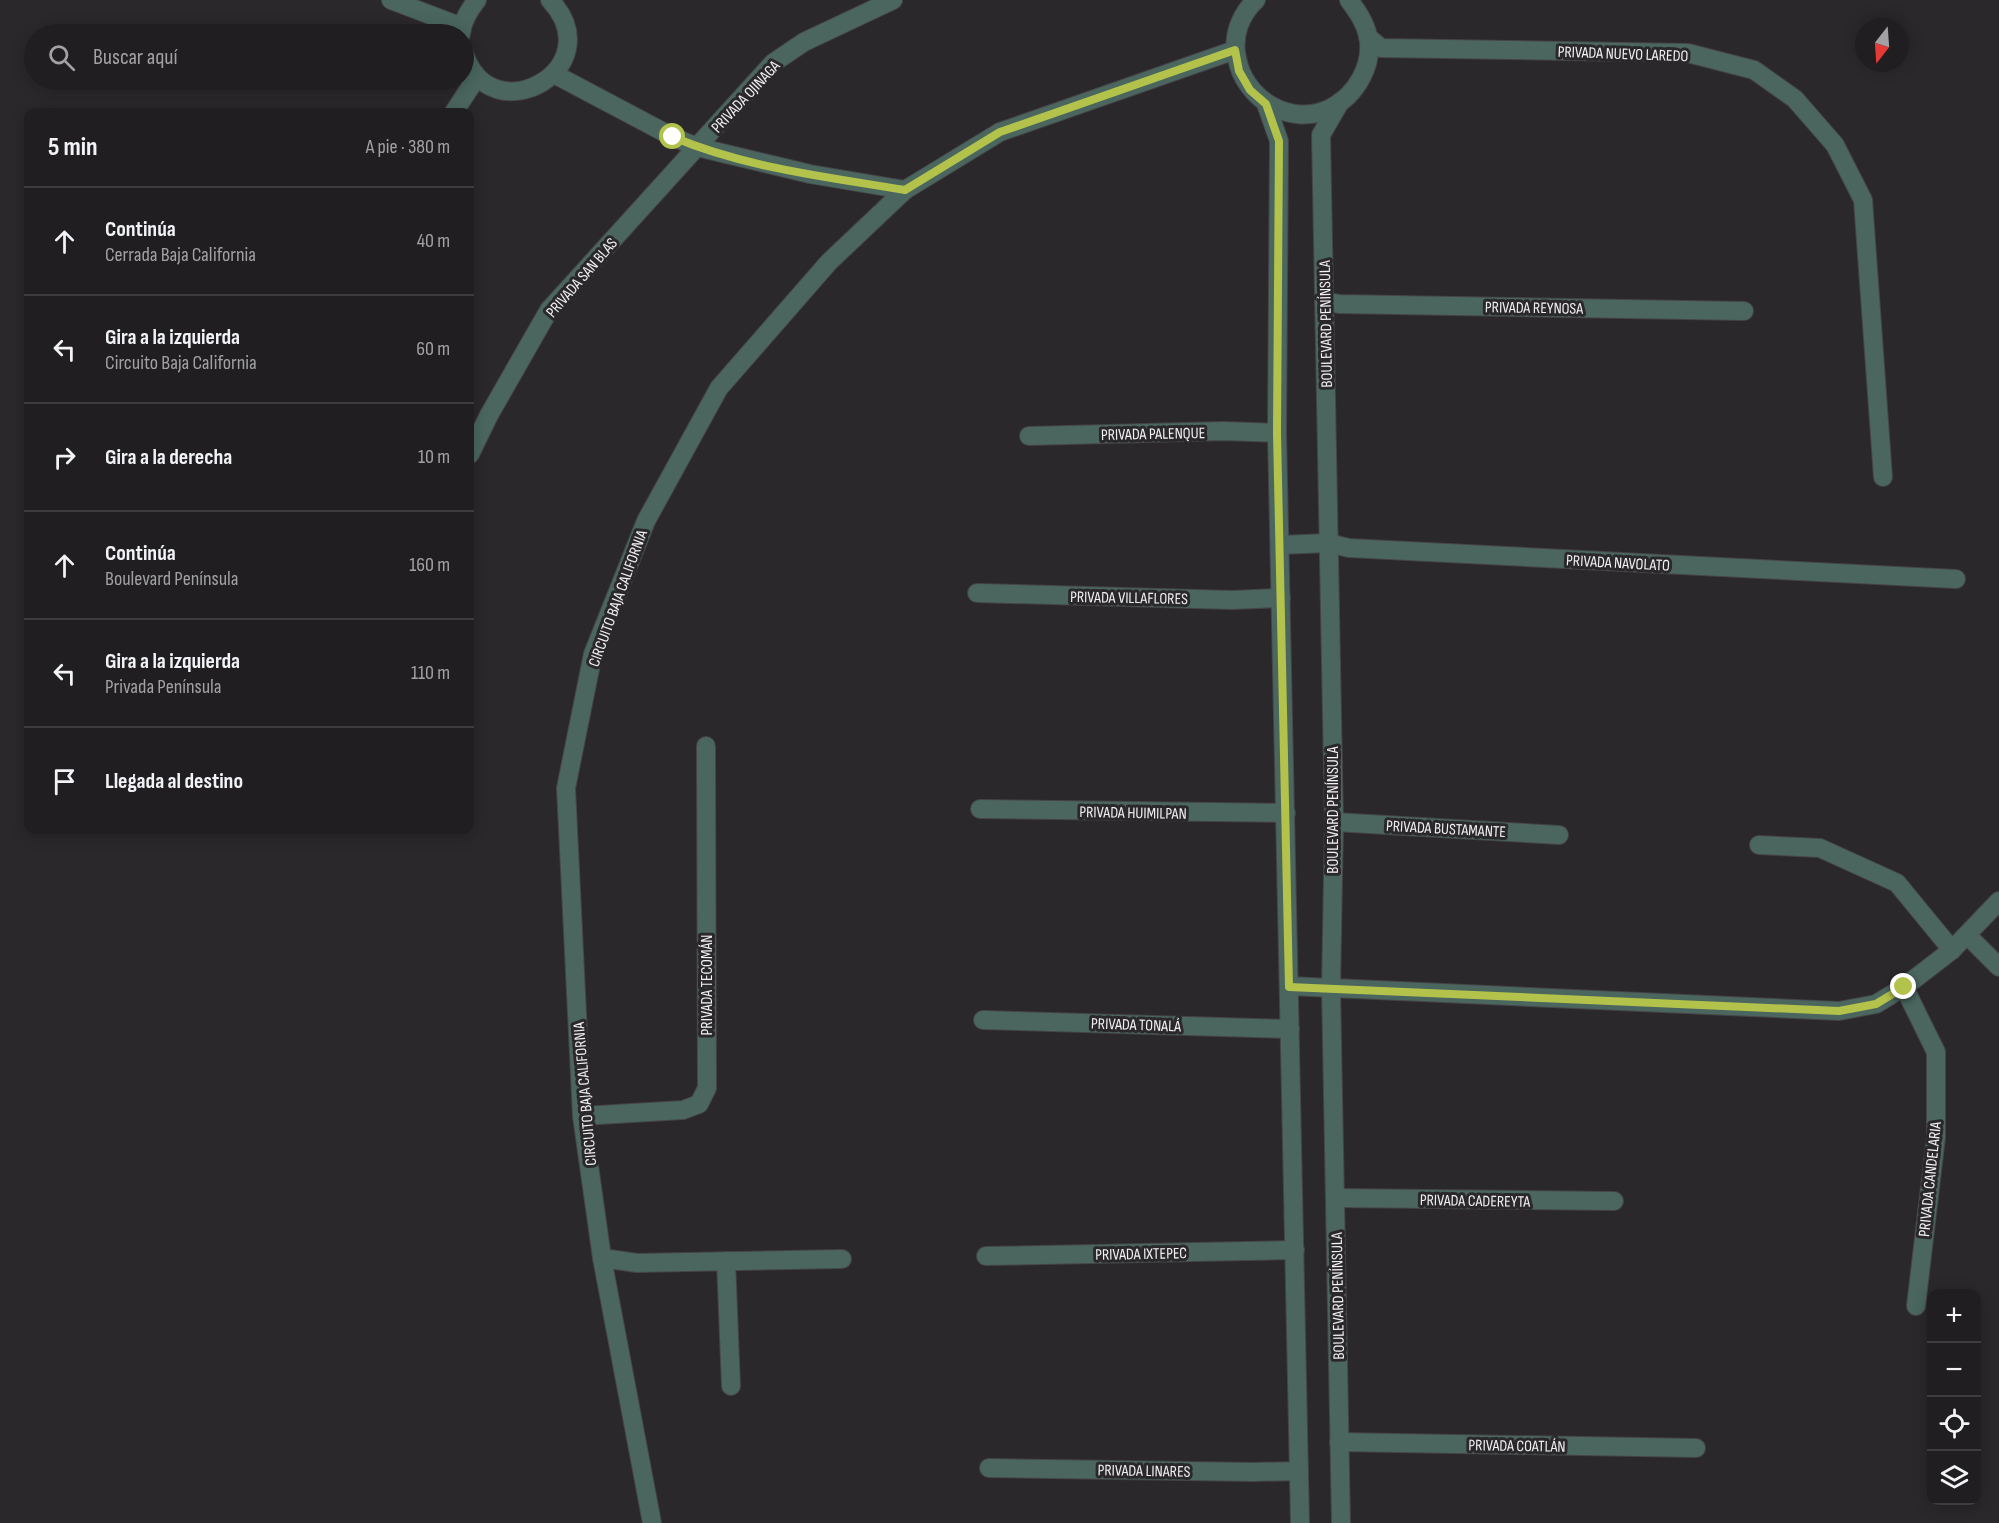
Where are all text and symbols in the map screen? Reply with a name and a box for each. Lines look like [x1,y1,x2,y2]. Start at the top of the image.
north arrow [1855,18,1909,72]
search box [24,24,474,90]
icon: search [45,41,78,74]
street label: PRIVADA NUEVO LAREDO [1557,43,1689,66]
text: Buscar aquí [93,44,178,71]
street label: PRIVADA OJINAGA [708,57,785,137]
route start [659,123,685,149]
text: 5 min [48,132,98,163]
text: A pie · 380 m [366,135,450,159]
text: Continúa [105,216,176,243]
icon: ahead [48,225,81,258]
text: 40 m [417,229,450,253]
street label: PRIVADA SAN BLAS [542,234,622,322]
text: Cerrada Baja California [105,243,256,267]
street label: BOULEVARD PENÍNSULA [1316,260,1337,388]
street label: PRIVADA REYNOSA [1485,298,1583,319]
text: Gira a la izquierda [105,324,240,351]
icon: left [48,333,81,366]
text: 60 m [416,337,450,361]
text: Circuito Baja California [105,351,257,375]
street label: PRIVADA PALENQUE [1101,424,1205,445]
icon: right [48,441,81,474]
text: Gira a la derecha [105,444,232,471]
text: 10 m [418,445,450,469]
street label: CIRCUITO BAJA CALIFORNIA [585,527,652,669]
text: Continúa [105,540,176,567]
icon: ahead [48,549,81,582]
street label: PRIVADA NAVOLATO [1566,551,1670,576]
text: 160 m [409,553,450,577]
text: Boulevard Península [105,567,239,591]
street label: PRIVADA VILLAFLORES [1070,588,1188,609]
text: Gira a la izquierda [105,648,240,675]
icon: left [48,657,81,690]
text: 110 m [411,661,450,685]
text: Privada Península [105,675,222,699]
street label: BOULEVARD PENÍNSULA [1324,746,1343,874]
icon: arrive [48,765,81,798]
text: Llegada al destino [105,768,243,795]
street label: PRIVADA HUIMILPAN [1079,803,1187,824]
street label: PRIVADA BUSTAMANTE [1385,817,1506,842]
street label: PRIVADA TECOMÁN [698,935,717,1035]
route end [1890,973,1916,999]
street label: PRIVADA TONALÁ [1091,1014,1181,1037]
street label: CIRCUITO BAJA CALIFORNIA [570,1021,601,1166]
street label: PRIVADA CANDELARIA [1915,1121,1946,1238]
street label: PRIVADA CADEREYTA [1420,1191,1531,1212]
street label: BOULEVARD PENÍNSULA [1328,1232,1349,1360]
street label: PRIVADA IXTEPEC [1095,1244,1187,1265]
map controls [1927,1289,1981,1505]
button: + [1927,1289,1981,1343]
button: − [1927,1343,1981,1397]
button: locate [1927,1397,1981,1451]
street label: PRIVADA COATLÁN [1468,1436,1566,1457]
button: layers [1927,1451,1981,1505]
street label: PRIVADA LINARES [1097,1461,1191,1482]

